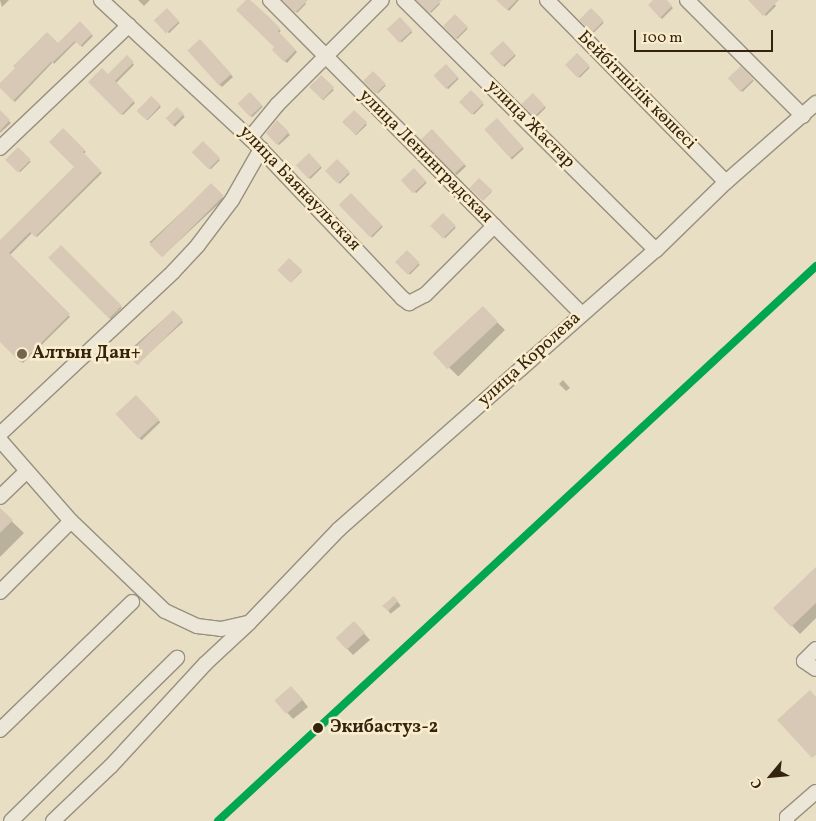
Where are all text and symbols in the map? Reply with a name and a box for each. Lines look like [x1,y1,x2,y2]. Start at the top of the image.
scale bar [636,20,775,52]
street label: Бейбітшілік көшесі [572,27,700,155]
text: 100 m [642,28,682,49]
street label: улица Жастар [481,76,579,174]
street label: улица Ленинградская [354,86,496,228]
street label: улица Баянаульская [234,122,364,256]
street label: улица Королева [474,308,586,412]
place label: Алтын Дан+ [32,343,141,365]
marker: Алтын Дан+ [16,348,28,360]
place label: Экибастуз-2 [330,717,438,739]
marker: Экибастуз-2 [309,719,327,737]
north arrow [746,751,796,801]
text: С [747,775,768,792]

